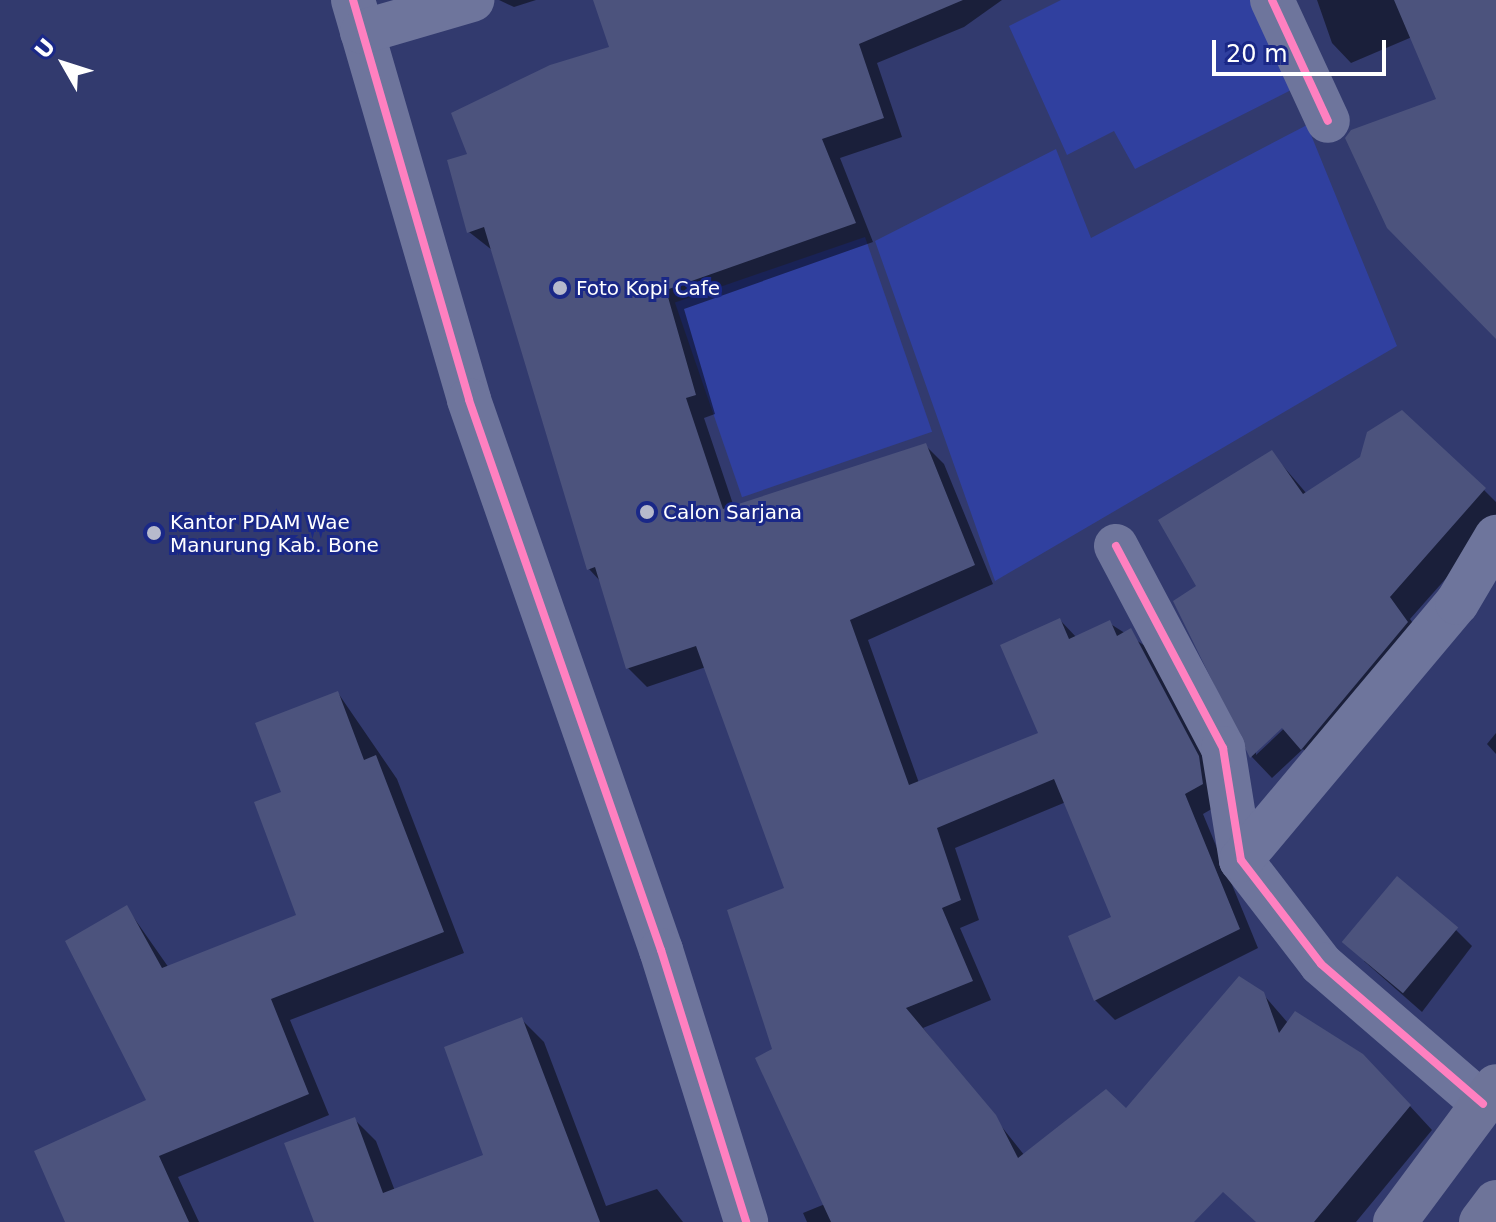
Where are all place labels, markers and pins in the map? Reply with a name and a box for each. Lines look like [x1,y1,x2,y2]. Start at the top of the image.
place label: Foto Kopi Cafe [576,276,720,300]
marker: Foto Kopi Cafe [551,279,569,297]
place label: Calon Sarjana [663,500,802,524]
marker: Calon Sarjana [638,503,656,521]
place label: Kantor PDAM Wae Manurung Kab. Bone [170,510,379,557]
marker: Kantor PDAM Wae Manurung Kab. Bone [145,524,163,542]

